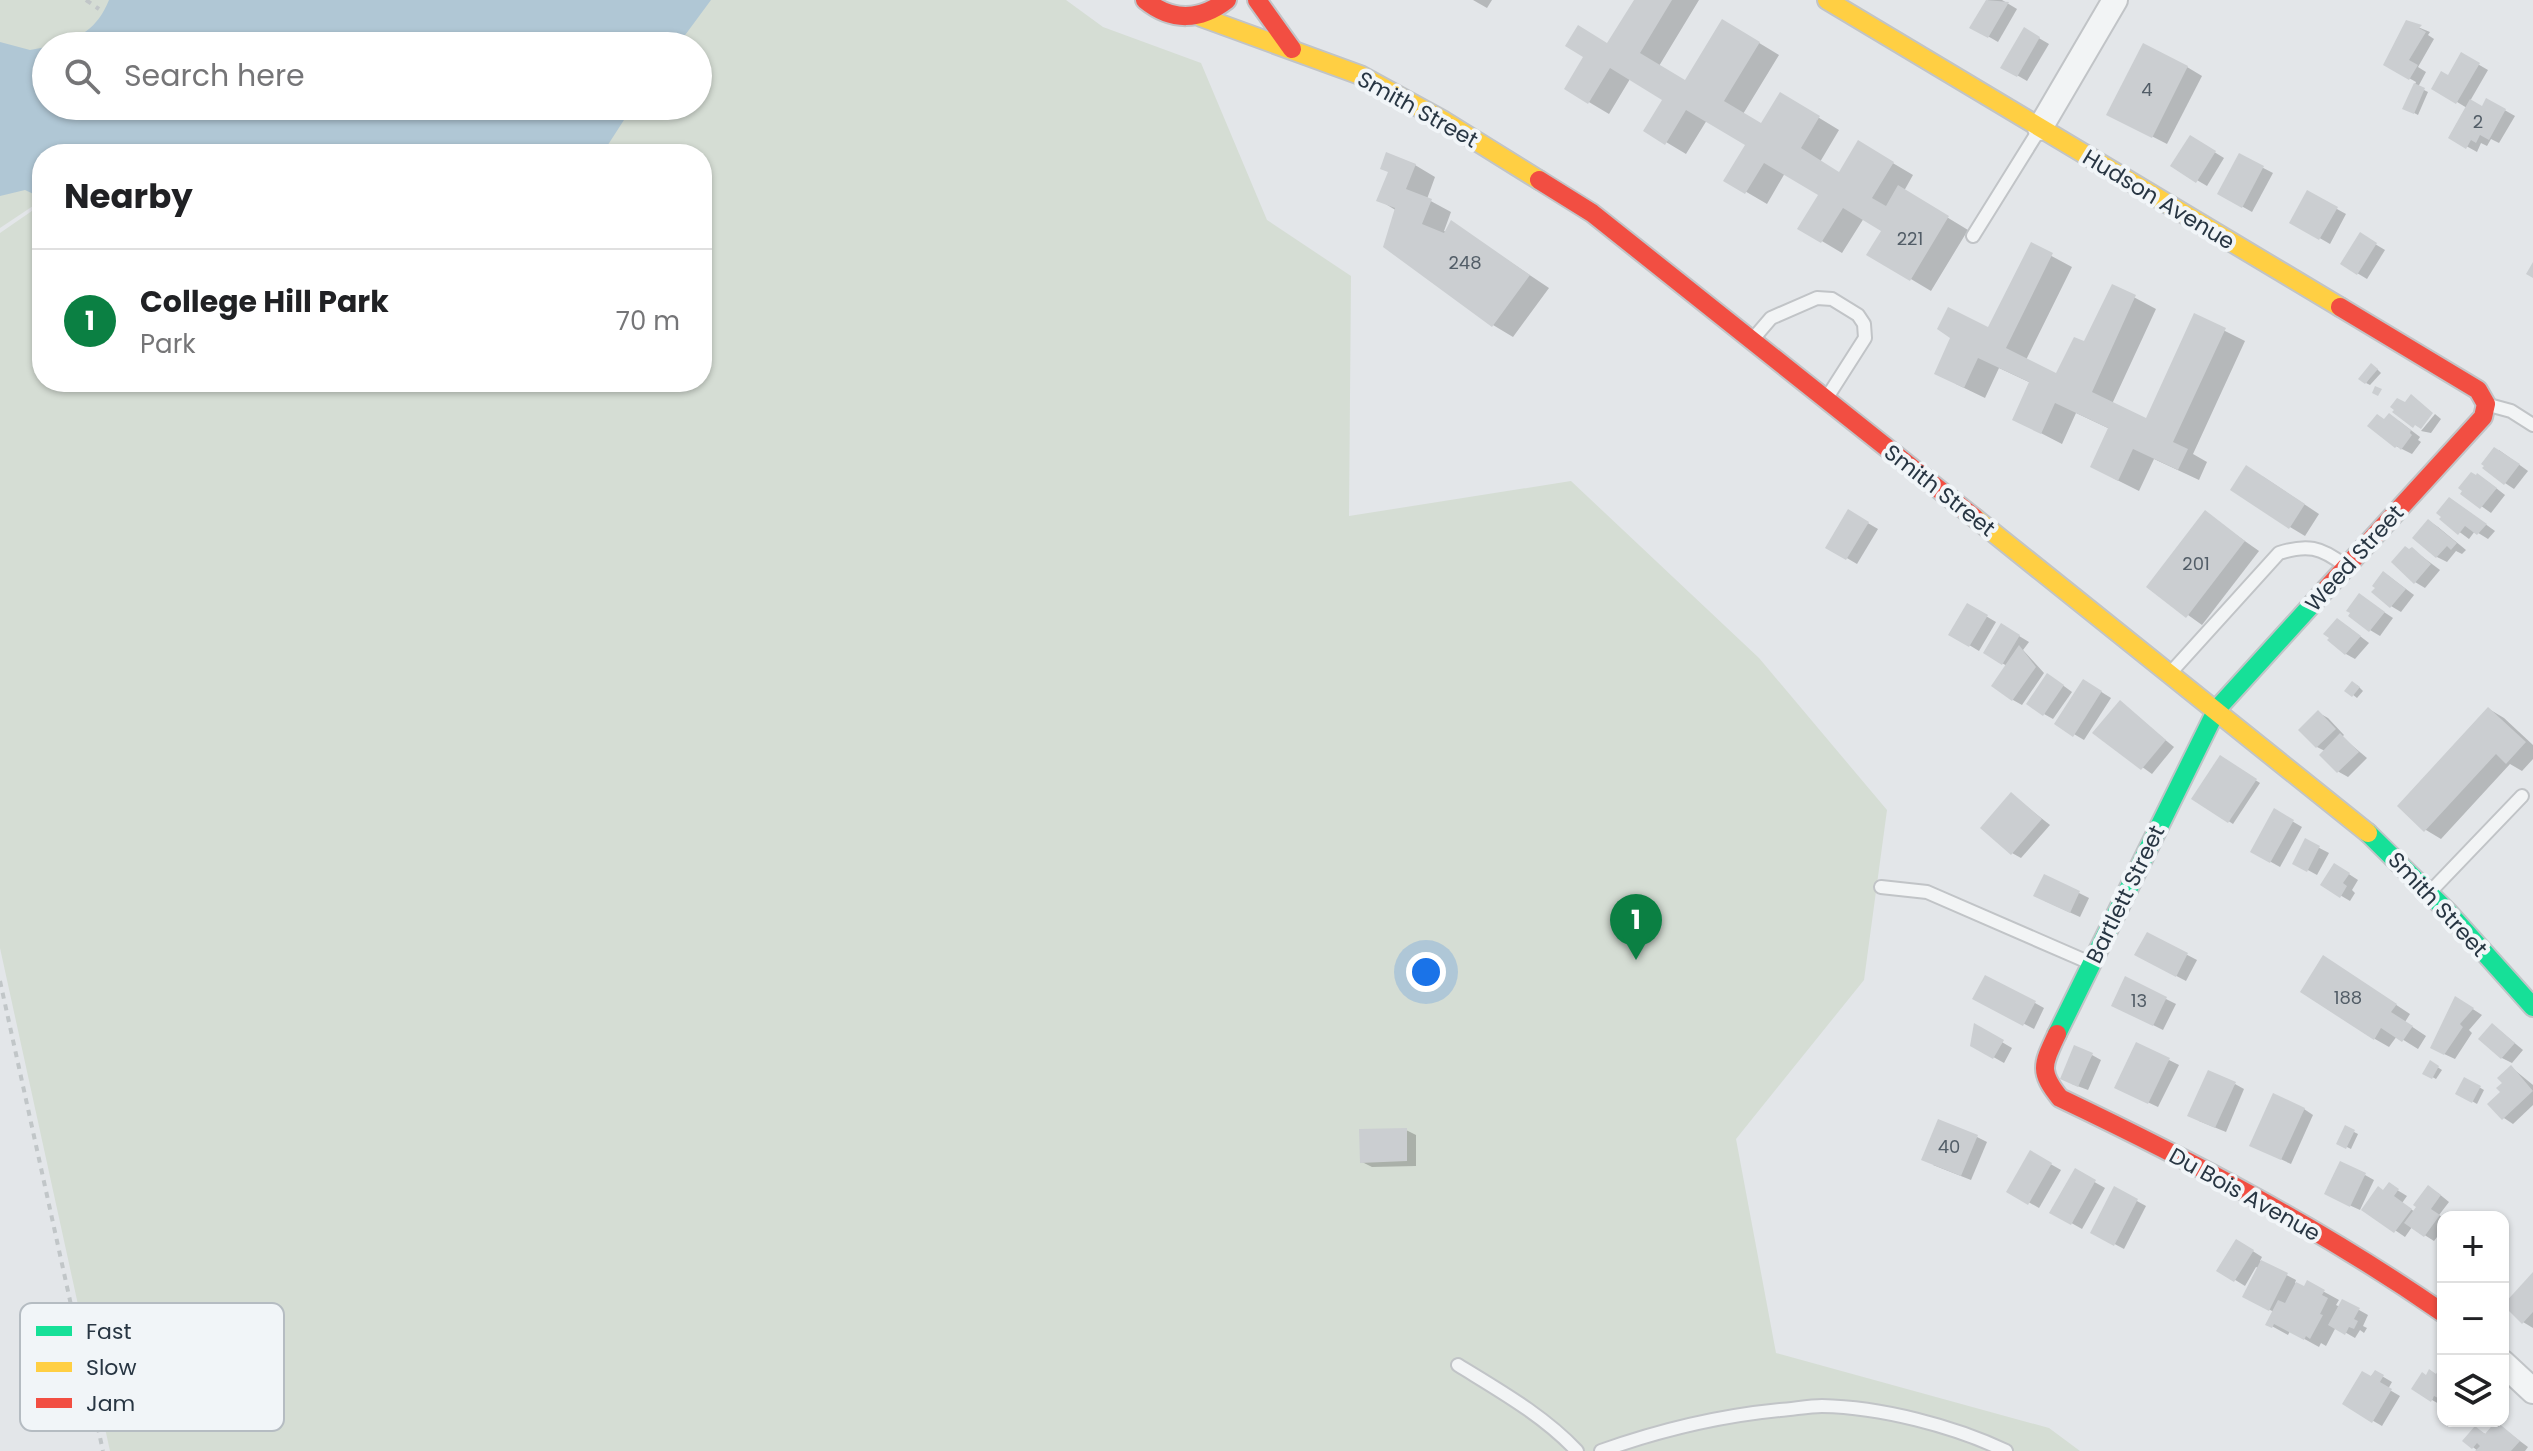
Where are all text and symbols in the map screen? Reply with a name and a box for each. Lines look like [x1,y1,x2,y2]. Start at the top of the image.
search box [32,32,712,120]
icon: search [60,54,104,98]
text: Search here [124,54,305,97]
street label: Smith Street [1352,64,1484,155]
house number: 4 [2141,77,2153,102]
house number: 2 [2473,109,2483,134]
street label: Hudson Avenue [2077,142,2241,257]
text: Nearby [64,172,193,220]
house number: 221 [1897,226,1923,251]
house number: 248 [1448,250,1482,275]
text: College Hill Park [140,280,389,323]
text: 1 [85,303,95,339]
text: 70 m [616,303,680,339]
text: Park [140,326,196,362]
street label: Smith Street [1878,437,2002,544]
street label: Weed Street [2298,498,2411,618]
house number: 201 [2182,551,2210,576]
street label: Bartlett Street [2079,820,2172,968]
street label: Smith Street [2381,845,2494,964]
pin: 1 [1610,894,1662,960]
your location [1406,952,1446,992]
house number: 188 [2334,985,2362,1010]
house number: 13 [2131,988,2147,1013]
house number: 40 [1938,1134,1960,1159]
street label: Du Bois Avenue [2164,1140,2326,1249]
map controls [2437,1211,2509,1427]
button: + [2437,1211,2509,1283]
button: − [2437,1283,2509,1355]
legend [20,1303,284,1431]
text: Fast [86,1316,131,1347]
text: Slow [86,1352,136,1383]
button: layers [2437,1355,2509,1427]
text: Jam [86,1388,135,1419]

